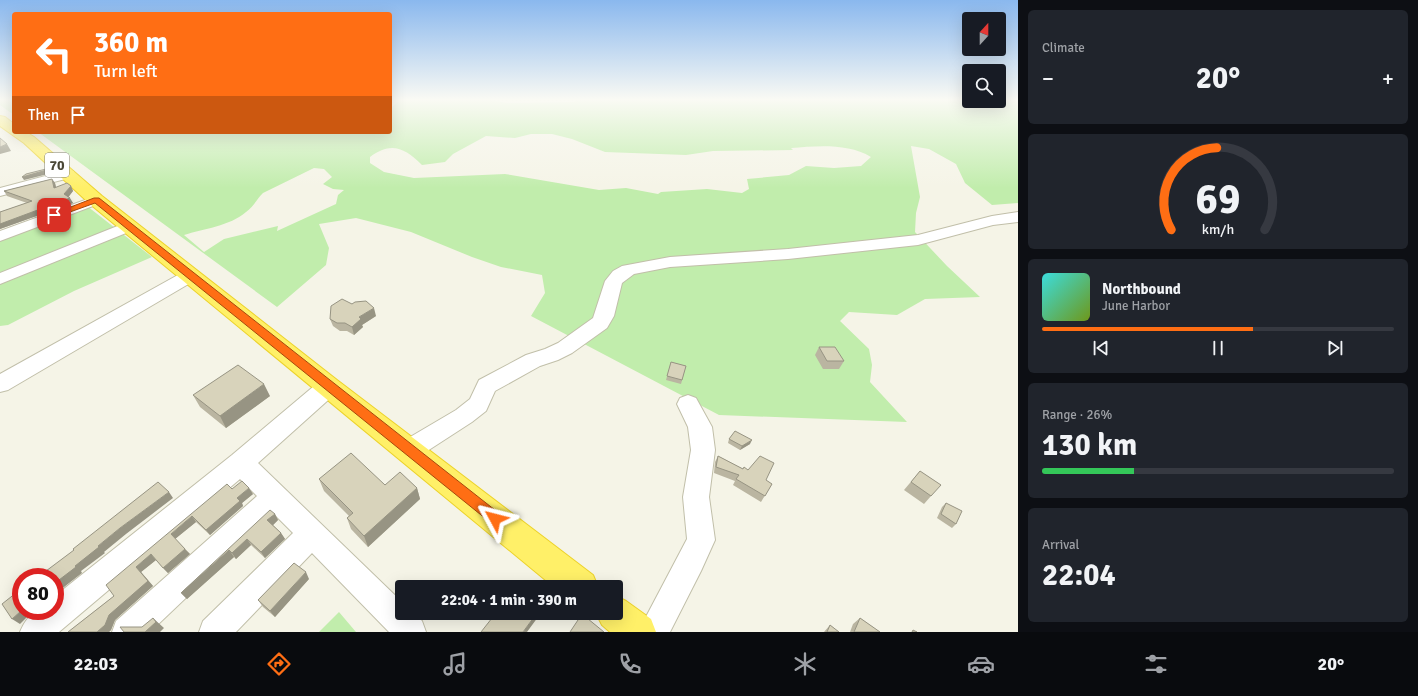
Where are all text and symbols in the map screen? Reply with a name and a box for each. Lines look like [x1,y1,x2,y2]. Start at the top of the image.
north arrow [962,12,1006,56]
map controls [962,12,1006,108]
text: 360 m [94,26,168,60]
icon: left [28,28,80,80]
text: Climate [1042,40,1085,56]
text: Turn left [94,60,157,82]
text: 20° [1196,60,1240,97]
button: search [962,64,1006,108]
text: − [1042,65,1054,92]
text: + [1382,65,1394,92]
icon: arrive [67,104,89,126]
text: Then [28,106,59,124]
road number: 70 [45,153,69,177]
text: 69 [1196,173,1240,224]
pin [37,198,71,232]
icon: arrive [43,204,65,226]
text: km/h [1202,220,1234,237]
text: Northbound [1102,280,1181,298]
text: June Harbor [1102,298,1170,314]
icon: previous [1090,337,1112,359]
icon: pause [1207,337,1229,359]
icon: next [1324,337,1346,359]
text: Range · 26% [1042,407,1112,423]
text: 130 km [1042,427,1137,464]
position arrow [474,498,516,540]
text: Arrival [1042,537,1079,553]
text: 22:04 [1042,557,1116,594]
speed limit sign: 80 [12,568,64,620]
text: 22:04 · 1 min · 390 m [441,591,577,609]
icon: directions [265,650,293,678]
icon: music [441,650,469,678]
icon: phone [616,650,644,678]
icon: climate [791,650,819,678]
icon: car [967,650,995,678]
icon: filters [1142,650,1170,678]
text: 22:03 [74,653,118,675]
text: 20° [1318,653,1344,675]

